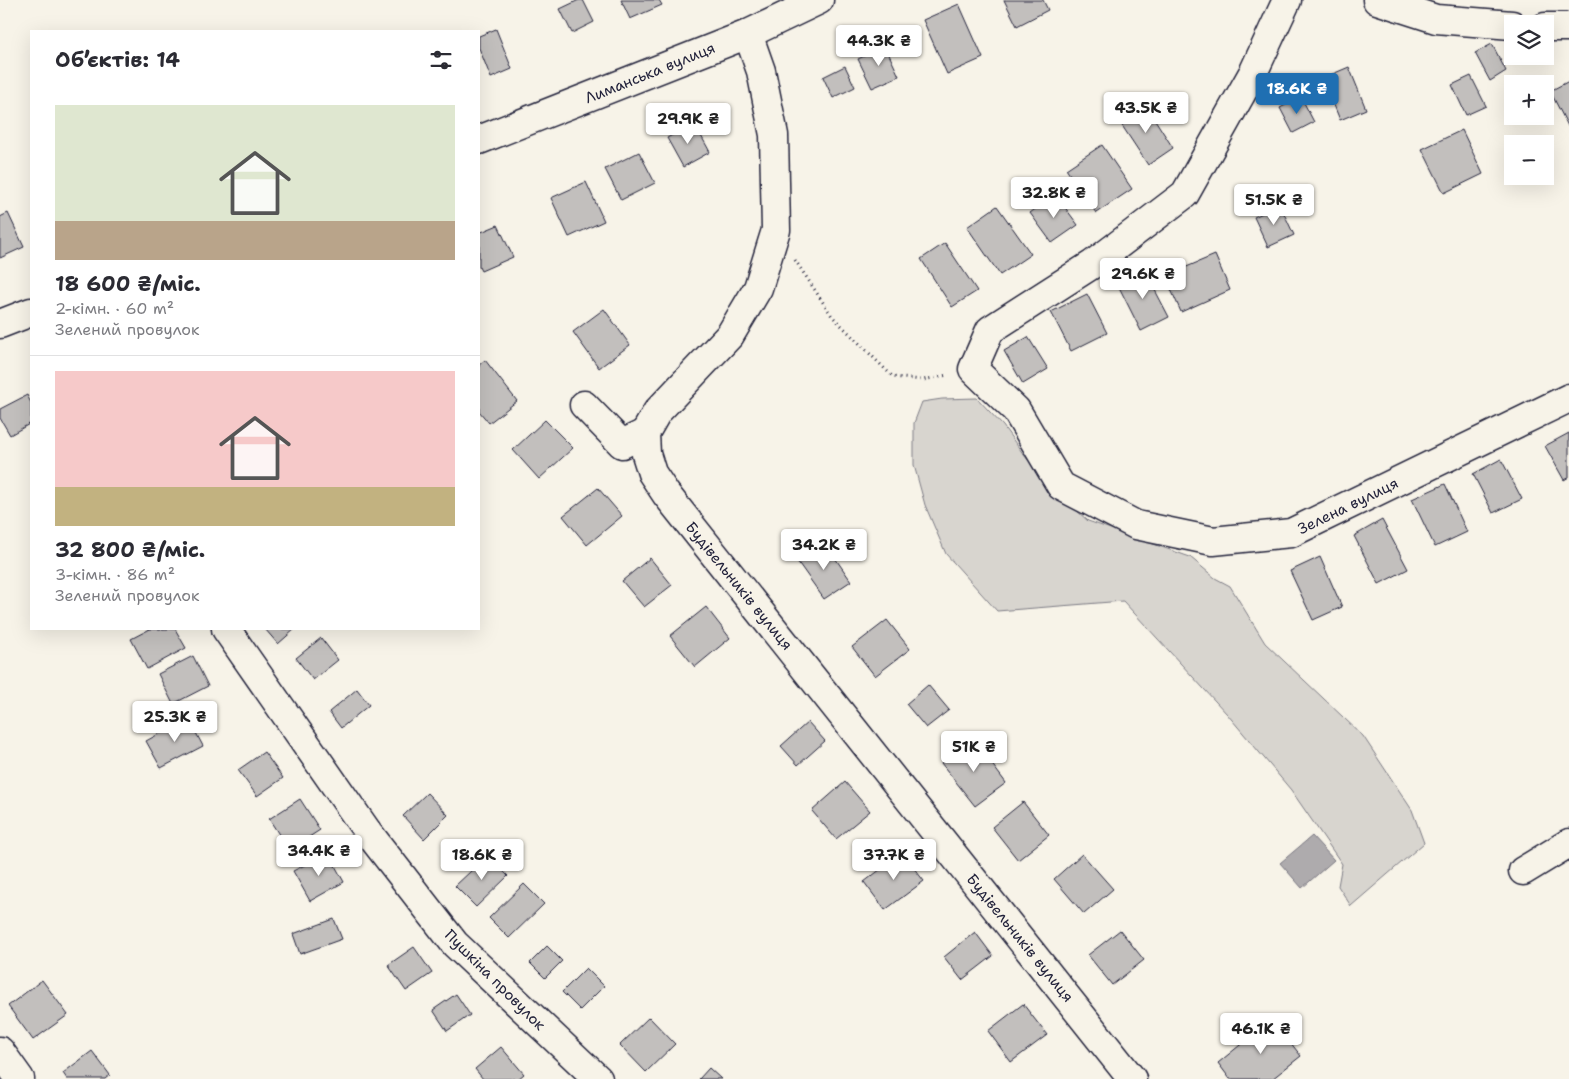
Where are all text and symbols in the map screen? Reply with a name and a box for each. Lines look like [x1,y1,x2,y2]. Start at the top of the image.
map controls [1504,15,1554,185]
button: layers [1504,15,1554,65]
pin: 44.3K ₴ [833,24,925,67]
text: 44.3K ₴ [847,30,911,51]
street label: Лиманська вулиця [582,38,718,108]
text: Об’єктів: 14 [55,46,180,74]
icon: filters [427,46,455,74]
pin: 18.6K ₴ [1251,72,1343,115]
button: + [1504,75,1554,125]
text: 18.6K ₴ [1267,78,1327,99]
pin: 43.5K ₴ [1100,92,1192,134]
text: 43.5K ₴ [1114,97,1178,118]
pin: 29.9K ₴ [642,102,734,145]
text: 29.9K ₴ [657,108,719,129]
button: − [1504,135,1554,185]
icon: home [210,138,300,228]
pin: 32.8K ₴ [1008,176,1100,219]
text: 32.8K ₴ [1022,182,1086,203]
pin: 51.5K ₴ [1228,184,1320,226]
text: 51.5K ₴ [1245,189,1303,210]
pin: 29.6K ₴ [1097,258,1189,300]
text: 29.6K ₴ [1111,263,1175,284]
text: 18 600 ₴/міс. [55,270,201,298]
text: 2-кімн. · 60 m² [55,298,174,319]
text: Зелений провулок [55,319,200,340]
icon: home [210,403,300,493]
street label: Зелена вулиця [1294,473,1402,539]
street label: Будівельників вулиця [681,518,797,654]
pin: 34.2K ₴ [778,528,870,571]
text: 34.2K ₴ [792,534,856,555]
text: 32 800 ₴/міс. [55,536,205,564]
text: 3-кімн. · 86 m² [55,564,175,585]
text: Зелений провулок [55,585,200,606]
pin: 25.3K ₴ [129,700,221,743]
text: 25.3K ₴ [143,706,207,727]
pin: 51K ₴ [939,730,1009,773]
text: 51K ₴ [952,736,996,757]
pin: 34.4K ₴ [273,834,365,877]
pin: 18.6K ₴ [436,838,528,881]
pin: 37.7K ₴ [848,838,940,881]
text: 34.4K ₴ [287,840,351,861]
text: 18.6K ₴ [452,844,512,865]
text: 37.7K ₴ [863,844,925,865]
street label: Будівельників вулиця [962,870,1078,1006]
street label: Пушкіна провулок [440,925,550,1035]
pin: 46.1K ₴ [1215,1012,1307,1055]
text: 46.1K ₴ [1231,1018,1291,1039]

